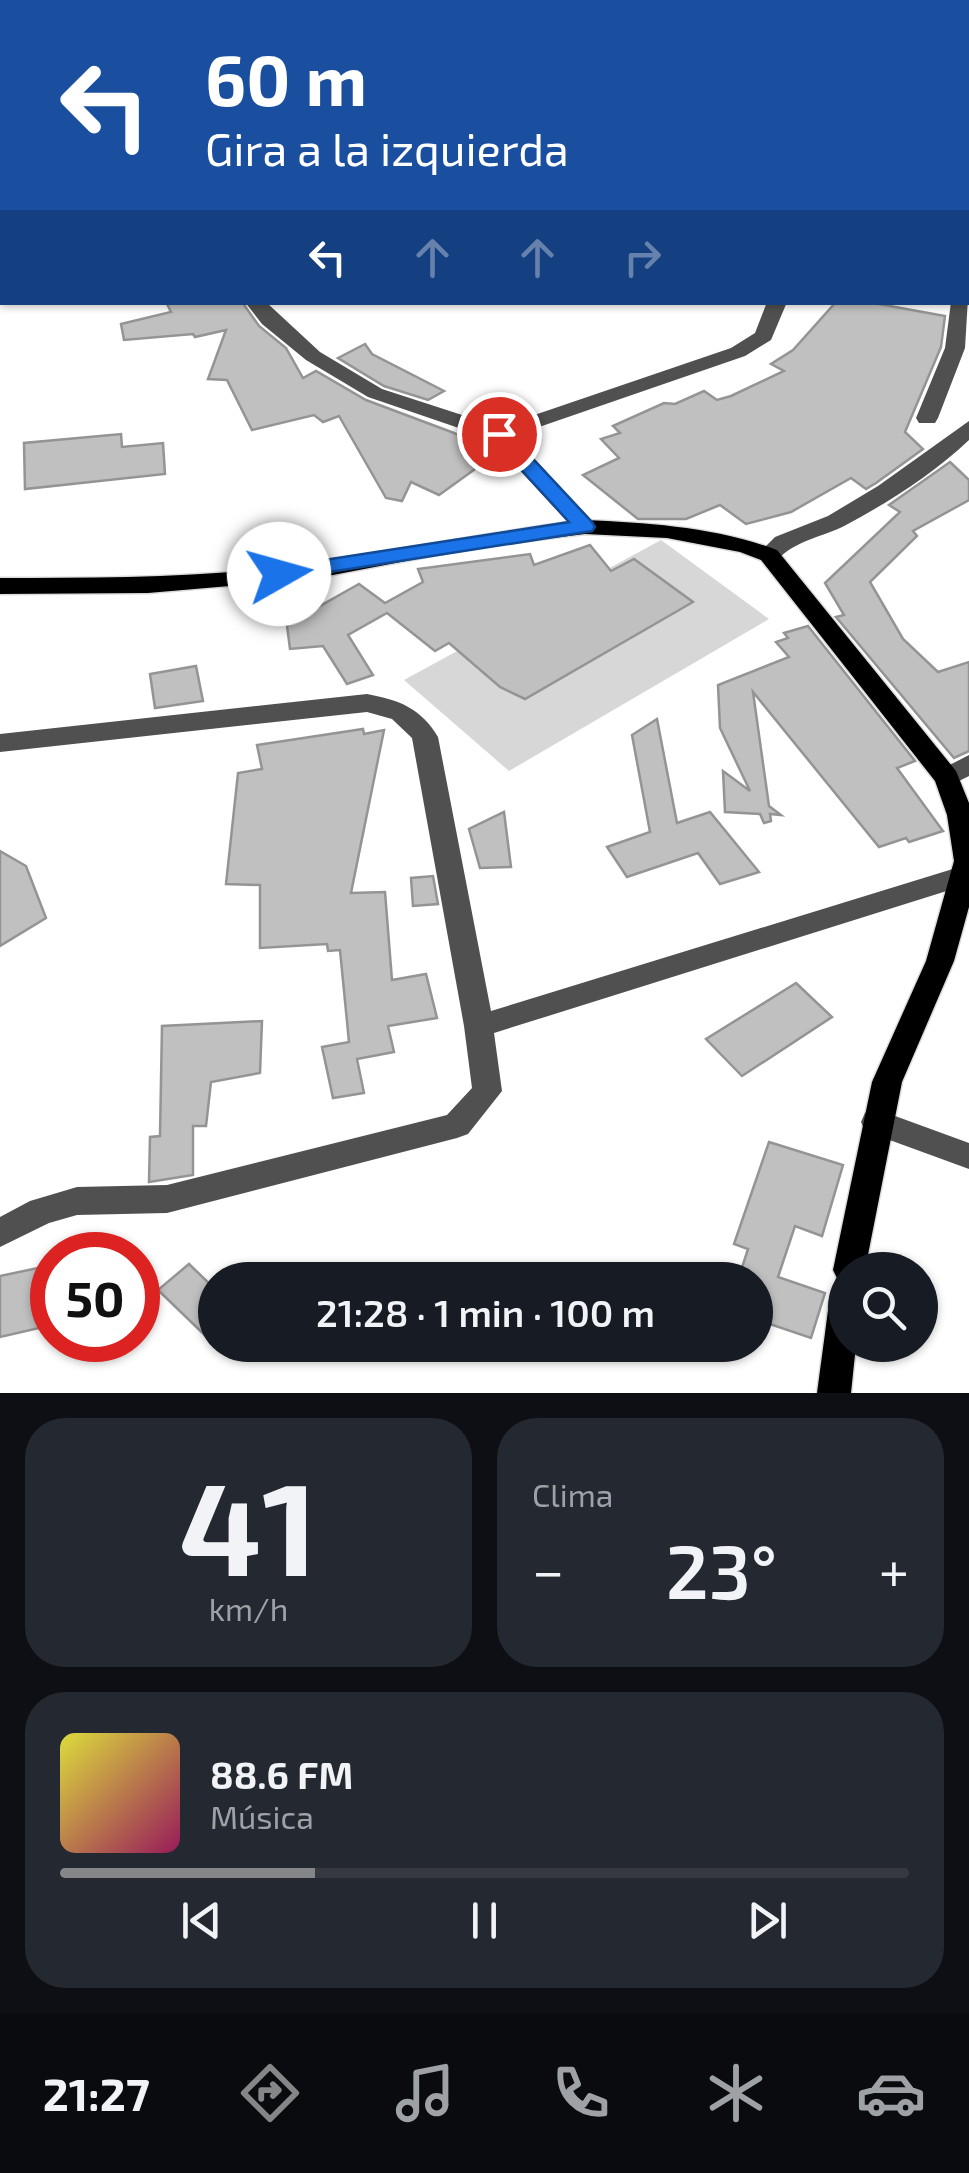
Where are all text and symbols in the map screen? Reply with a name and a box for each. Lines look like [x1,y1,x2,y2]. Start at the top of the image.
text: 60 m [205,36,367,120]
icon: left [40,40,170,170]
text: Gira a la izquierda [205,121,569,175]
icon: left [300,230,355,285]
icon: ahead [405,230,460,285]
icon: ahead [510,230,565,285]
icon: right [615,230,670,285]
pin [457,392,542,477]
icon: arrive [472,407,527,462]
position arrow [227,522,331,626]
speed limit sign: 50 [30,1232,160,1362]
map controls [828,1252,938,1362]
button: search [828,1252,938,1362]
text: 21:28 · 1 min · 100 m [316,1289,655,1335]
text: 41 [179,1446,318,1602]
text: Clima [532,1475,613,1513]
text: 23° [666,1524,777,1614]
text: − [532,1536,564,1602]
text: + [879,1536,909,1602]
text: km/h [209,1589,288,1627]
text: 88.6 FM [210,1751,353,1797]
text: Música [210,1797,314,1835]
icon: previous [174,1893,229,1948]
icon: pause [457,1893,512,1948]
icon: next [740,1893,795,1948]
icon: directions [235,2058,305,2128]
icon: music [390,2058,460,2128]
icon: phone [546,2058,616,2128]
icon: climate [701,2058,771,2128]
icon: car [856,2058,926,2128]
text: 21:27 [43,2066,150,2120]

